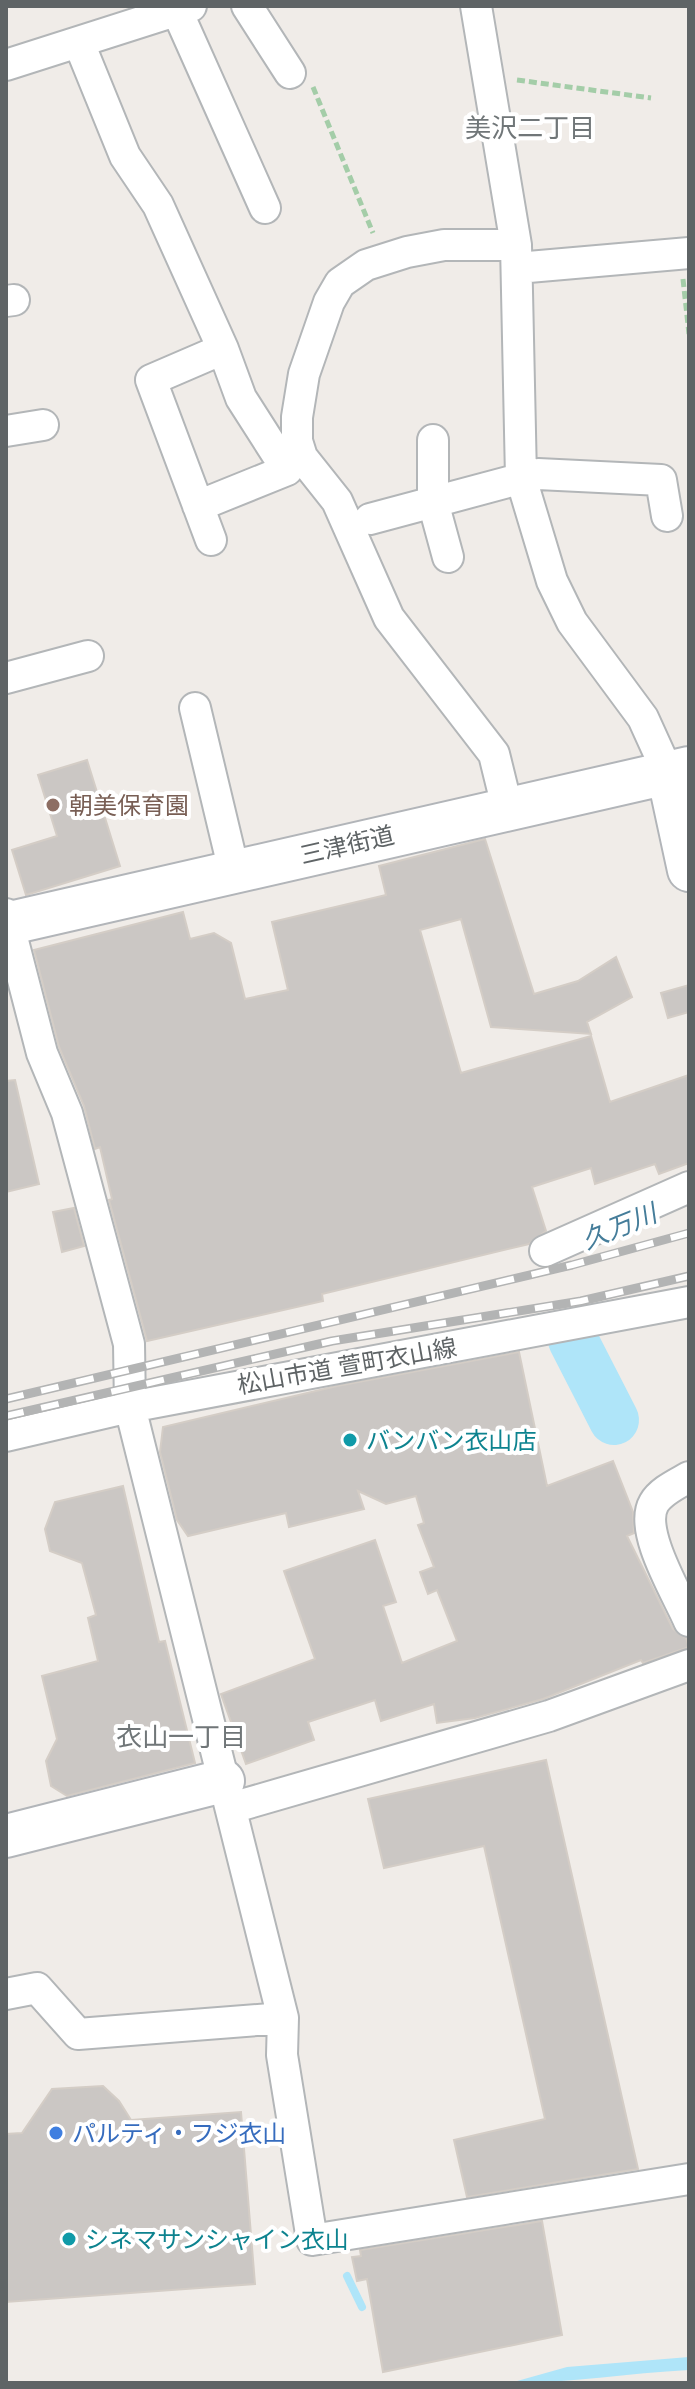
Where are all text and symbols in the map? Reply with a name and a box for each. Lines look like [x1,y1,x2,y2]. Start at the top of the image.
district label: 美沢二丁目 [465,111,595,144]
place label: 朝美保育園 [69,790,189,821]
marker: 朝美保育園 [44,796,62,814]
street label: 三津街道 [297,819,397,871]
water label: 久万川 [577,1195,664,1256]
street label: 松山市道 萱町衣山線 [235,1331,459,1401]
place label: バンバン衣山店 [366,1425,536,1456]
marker: バンバン衣山店 [341,1431,359,1449]
district label: 衣山一丁目 [116,1720,246,1753]
place label: パルティ・フジ衣山 [72,2118,287,2149]
marker: パルティ・フジ衣山 [47,2124,65,2142]
place label: シネマサンシャイン衣山 [85,2224,349,2255]
marker: シネマサンシャイン衣山 [60,2230,78,2248]

